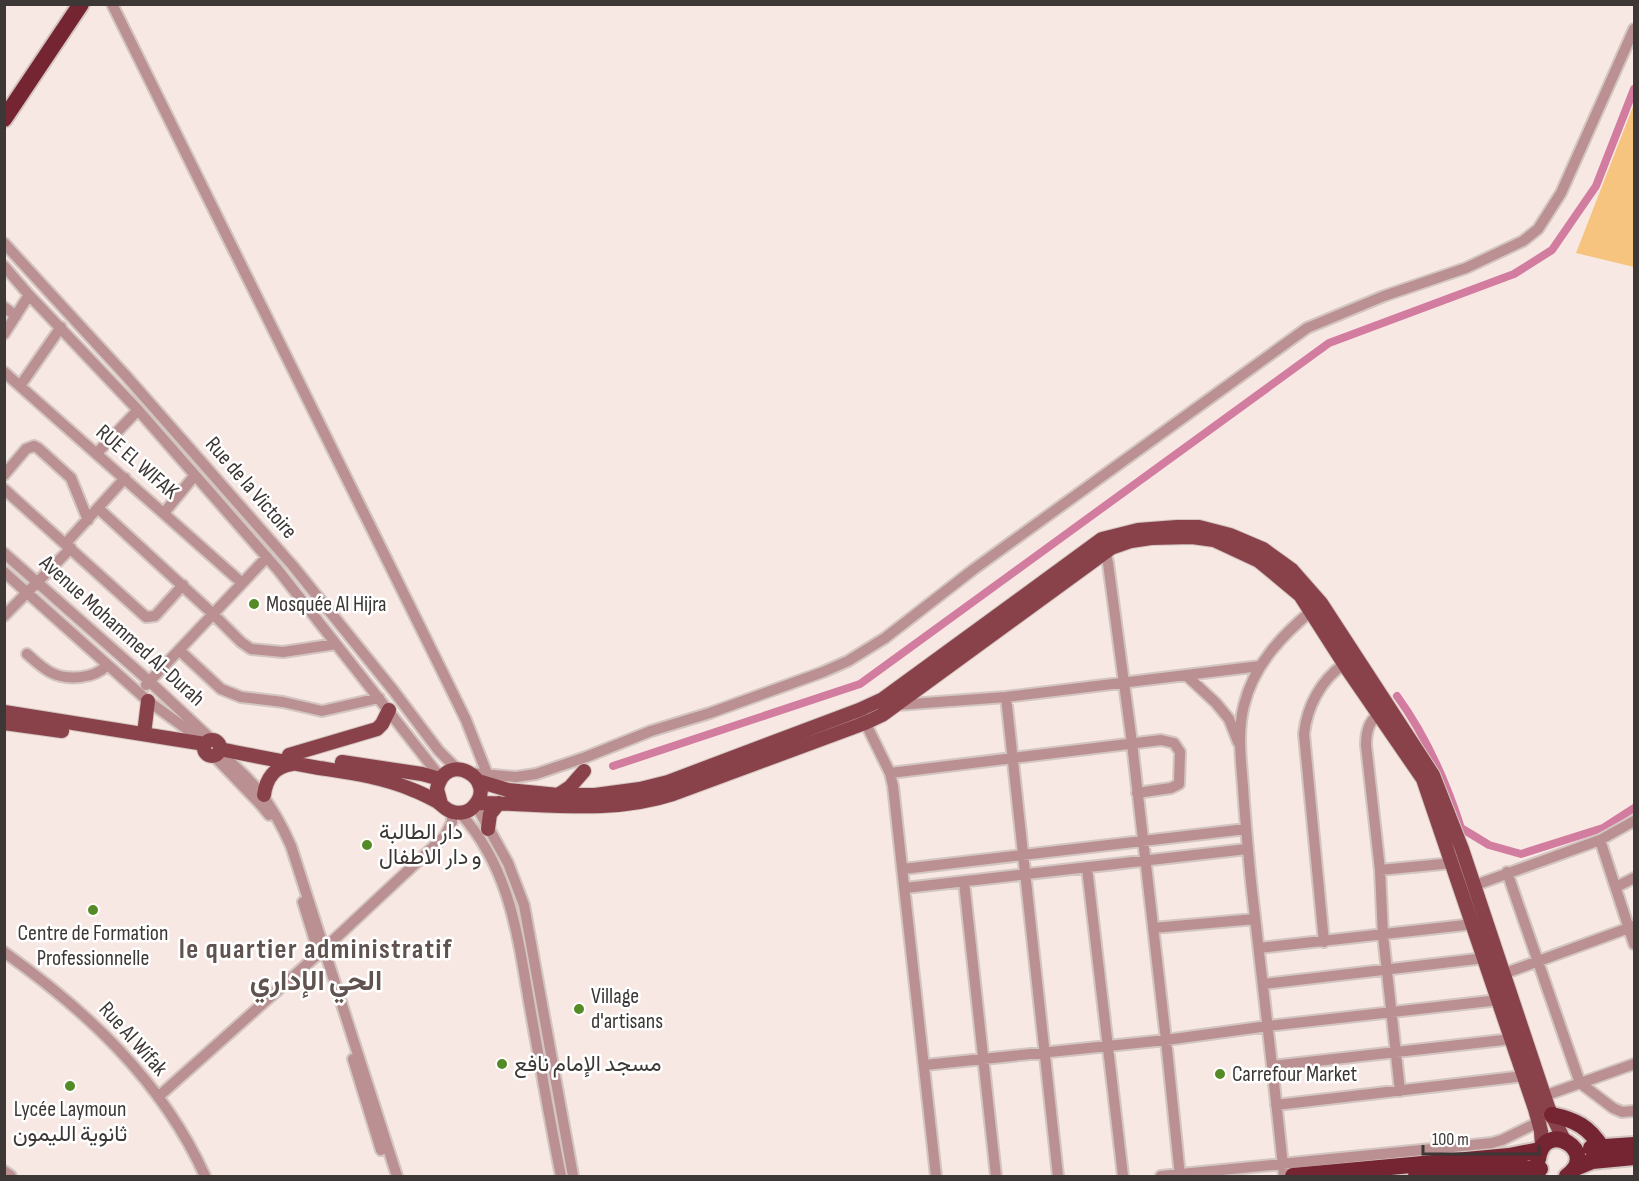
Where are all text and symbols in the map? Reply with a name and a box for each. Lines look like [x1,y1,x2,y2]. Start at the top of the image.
street label: RUE EL WIFAK [90,419,184,505]
street label: Rue de la Victoire [199,431,303,545]
street label: Avenue Mohammed Al-Durah [33,549,210,712]
place label: Mosquée Al Hijra [266,591,387,618]
marker: Mosquée Al Hijra [247,597,261,611]
place label: دار الطالبة و دار الاطفال [379,819,482,871]
marker: دار الطالبة و دار الاطفال [360,838,374,852]
marker: Centre de Formation Professionnelle [86,903,100,917]
place label: Centre de Formation Professionnelle [18,920,168,972]
district label: le quartier administratif الحي الإداري [179,933,453,1004]
place label: Village d'artisans [591,983,663,1035]
street label: Rue Al Wifak [93,996,174,1082]
marker: Village d'artisans [572,1002,586,1016]
place label: مسجد الإمام نافع [514,1051,661,1078]
marker: مسجد الإمام نافع [495,1057,509,1071]
place label: Carrefour Market [1232,1061,1358,1088]
marker: Carrefour Market [1213,1067,1227,1081]
marker: Lycée Laymoun ثانوية الليمون [63,1079,77,1093]
place label: Lycée Laymoun ثانوية الليمون [13,1096,127,1148]
scale bar [1423,1118,1538,1156]
text: 100 m [1432,1129,1469,1150]

